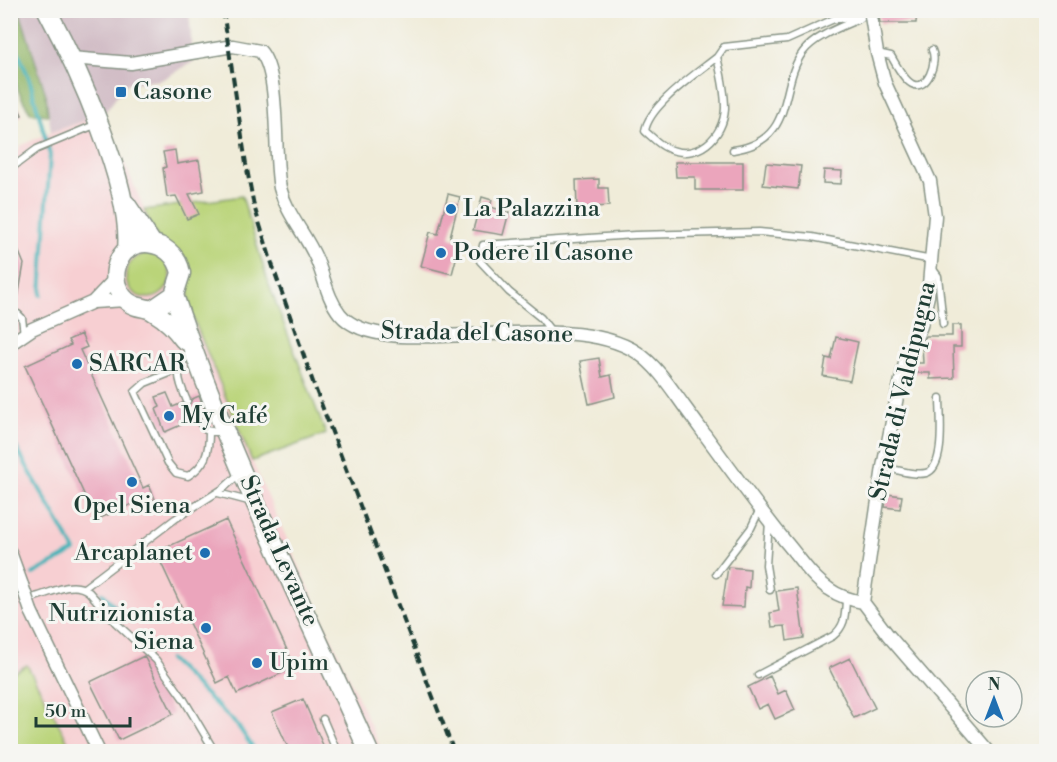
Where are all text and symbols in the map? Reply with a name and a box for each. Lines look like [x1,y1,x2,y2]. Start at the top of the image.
place label: Casone [133,77,212,107]
marker: Casone [114,85,128,99]
place label: La Palazzina [463,194,601,224]
marker: La Palazzina [444,202,458,216]
place label: Podere il Casone [453,238,633,268]
marker: Podere il Casone [434,246,448,260]
street label: Strada di Valdipugna [863,278,943,504]
street label: Strada del Casone [381,316,573,350]
place label: SARCAR [89,349,187,379]
marker: SARCAR [70,357,84,371]
place label: My Café [181,401,268,431]
marker: My Café [162,409,176,423]
street label: Strada Levante [232,471,326,631]
marker: Opel Siena [125,475,139,489]
place label: Opel Siena [73,491,191,521]
place label: Arcaplanet [73,538,193,568]
marker: Arcaplanet [198,546,212,560]
place label: Nutrizionista Siena [49,599,195,657]
marker: Nutrizionista Siena [199,621,213,635]
place label: Upim [269,648,329,678]
marker: Upim [250,656,264,670]
north arrow [964,669,1024,729]
text: N [988,675,1001,695]
scale bar [36,690,130,728]
text: 50 m [45,700,87,723]

